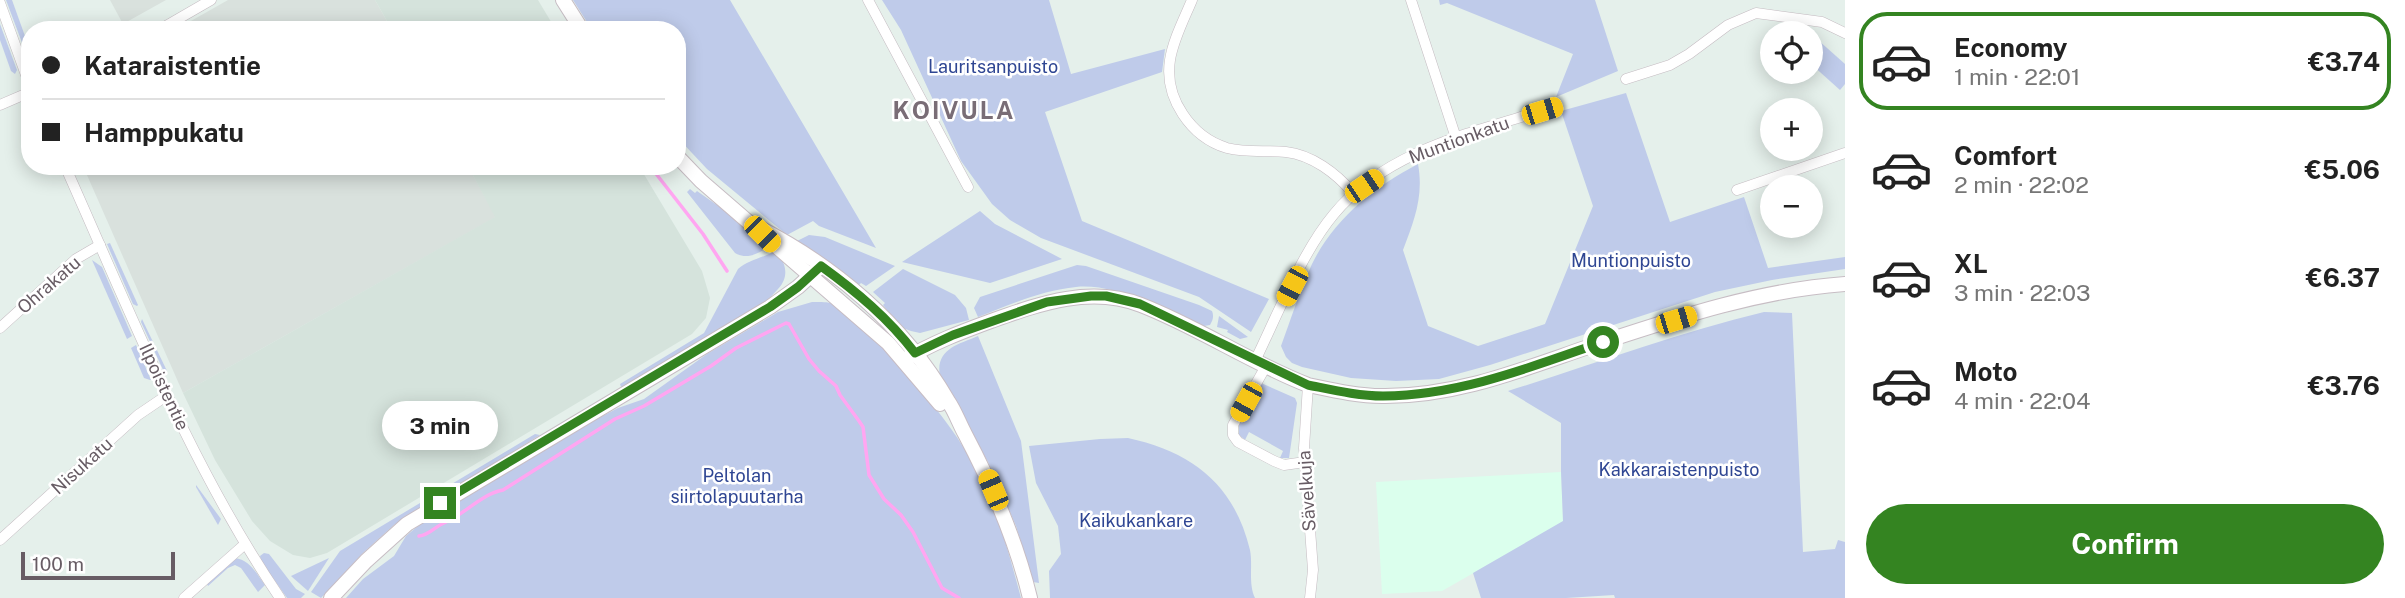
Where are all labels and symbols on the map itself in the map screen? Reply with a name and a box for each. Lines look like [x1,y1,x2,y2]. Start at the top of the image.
park label: Lauritsanpuisto [928,56,1058,77]
car [1519,95,1566,127]
district label: KOIVULA [893,96,1015,124]
street label: Muntionkatu [1406,112,1512,167]
car [1341,166,1388,206]
car [740,212,785,256]
park label: Muntionpuisto [1571,250,1691,271]
street label: Ohrakatu [13,251,85,318]
car [1273,263,1312,309]
car [1653,304,1700,336]
route start [1587,326,1619,358]
street label: Ilpoistentie [135,340,194,434]
car [1227,379,1266,425]
callout: 3 min [382,402,498,450]
street label: Nisukatu [47,433,116,498]
street label: Sävelkuja [1293,450,1320,532]
park label: Kakkaraistenpuisto [1599,459,1759,480]
park label: Peltolan siirtolapuutarha [670,465,804,507]
car [976,467,1011,513]
route end [424,487,456,519]
park label: Kaikukankare [1079,510,1193,531]
scale bar [21,549,175,581]

